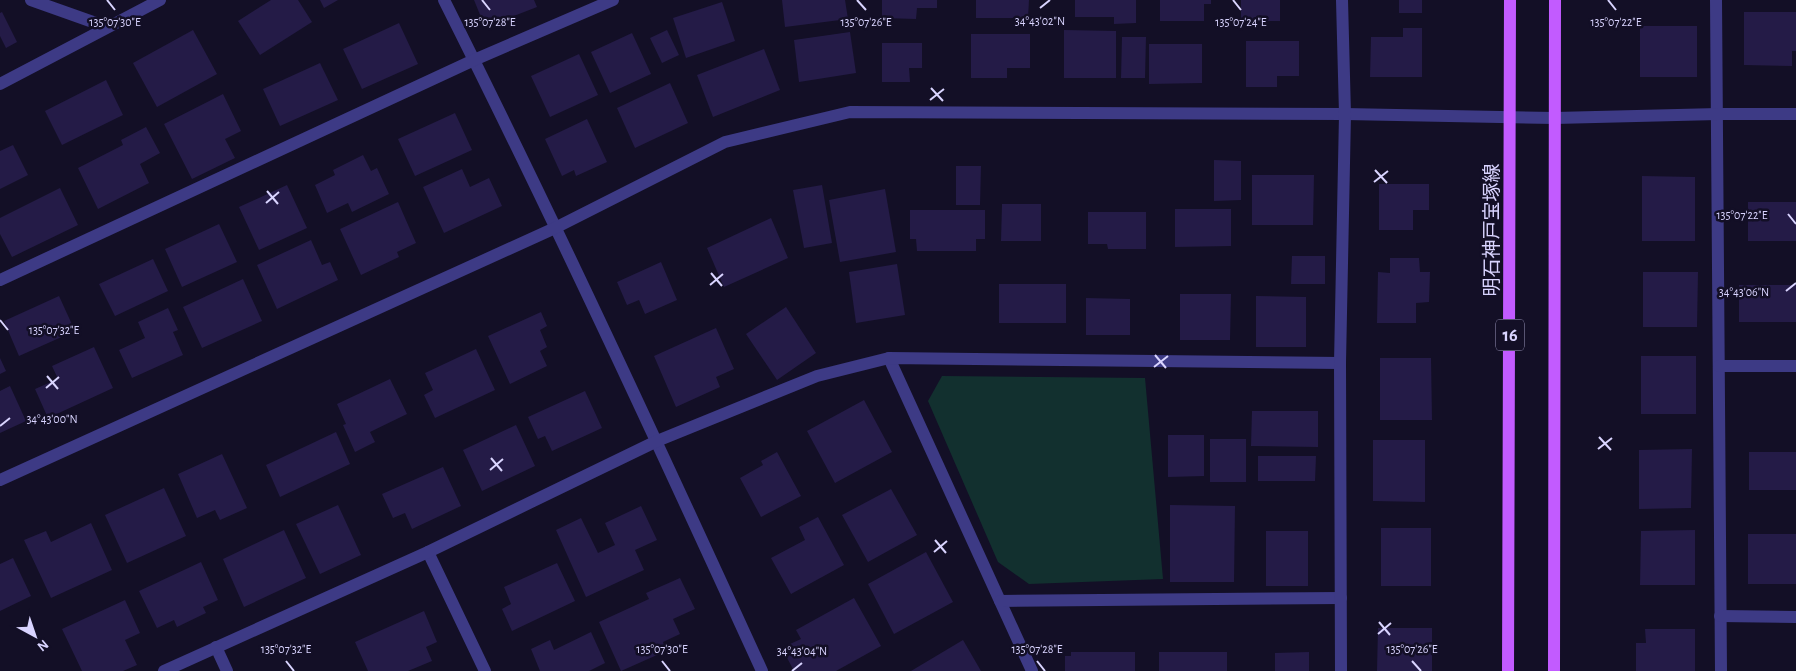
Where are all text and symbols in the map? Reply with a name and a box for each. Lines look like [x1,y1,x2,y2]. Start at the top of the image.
text: 34°43'02"N [1015,15,1065,27]
text: 135°07'30"E [89,16,141,28]
text: 135°07'28"E [464,16,516,28]
text: 135°07'26"E [840,16,892,28]
text: 135°07'24"E [1215,16,1267,28]
text: 135°07'22"E [1590,16,1642,28]
street label: 明石神戸宝塚線 [1481,163,1502,297]
text: 135°07'22"E [1716,209,1768,221]
text: 34°43'06"N [1719,286,1769,298]
road number: 16 [1496,320,1524,350]
text: 135°07'32"E [29,324,79,336]
text: 34°43'00"N [26,413,78,425]
north arrow [10,611,60,661]
text: N [34,637,51,654]
text: 135°07'32"E [261,643,311,655]
text: 135°07'30"E [636,643,688,655]
text: 135°07'28"E [1011,643,1063,655]
text: 135°07'26"E [1386,643,1438,655]
text: 34°43'04"N [777,645,827,657]

